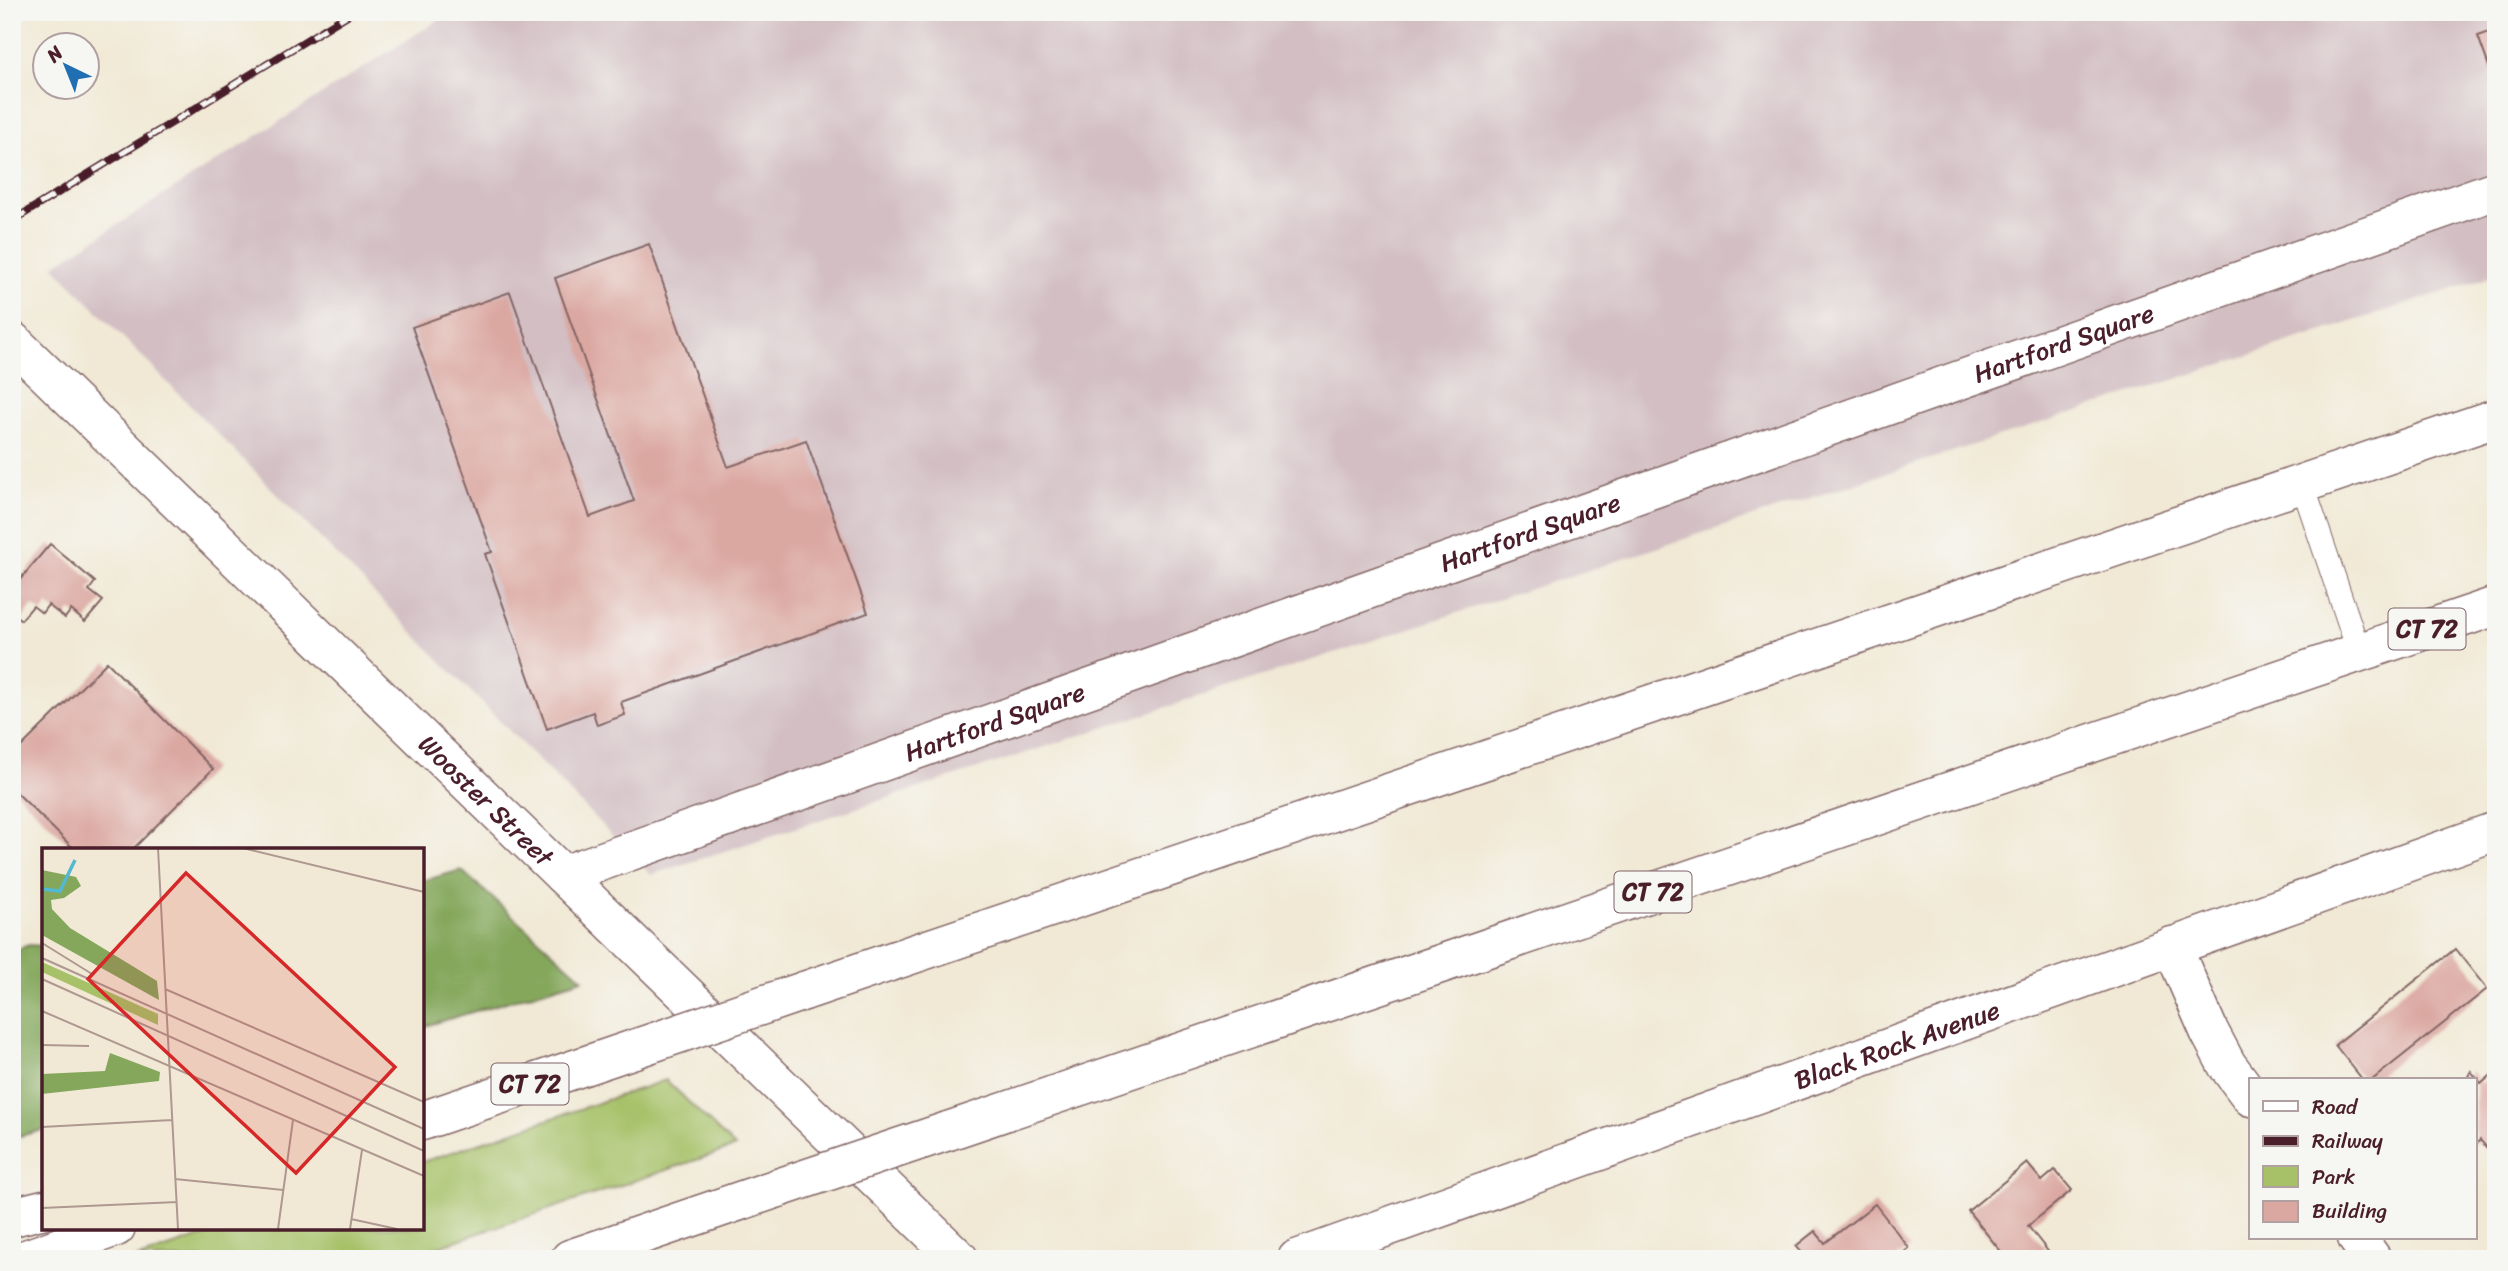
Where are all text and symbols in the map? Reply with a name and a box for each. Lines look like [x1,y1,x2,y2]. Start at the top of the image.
north arrow [32,32,102,102]
text: N [38,37,71,71]
street label: Hartford Square [1967,290,2160,397]
street label: Hartford Square [1433,479,1627,586]
road number: CT 72 [2388,608,2466,650]
street label: Hartford Square [898,669,1092,775]
street label: Wooster Street [407,723,566,879]
inset map [42,848,424,1229]
road number: CT 72 [1614,872,1692,912]
street label: Black Rock Avenue [1787,987,2006,1103]
road number: CT 72 [491,1064,568,1104]
legend [2249,1078,2476,1240]
text: Road [2312,1088,2359,1126]
text: Railway [2312,1122,2383,1160]
text: Park [2312,1158,2355,1196]
text: Building [2312,1192,2388,1230]

